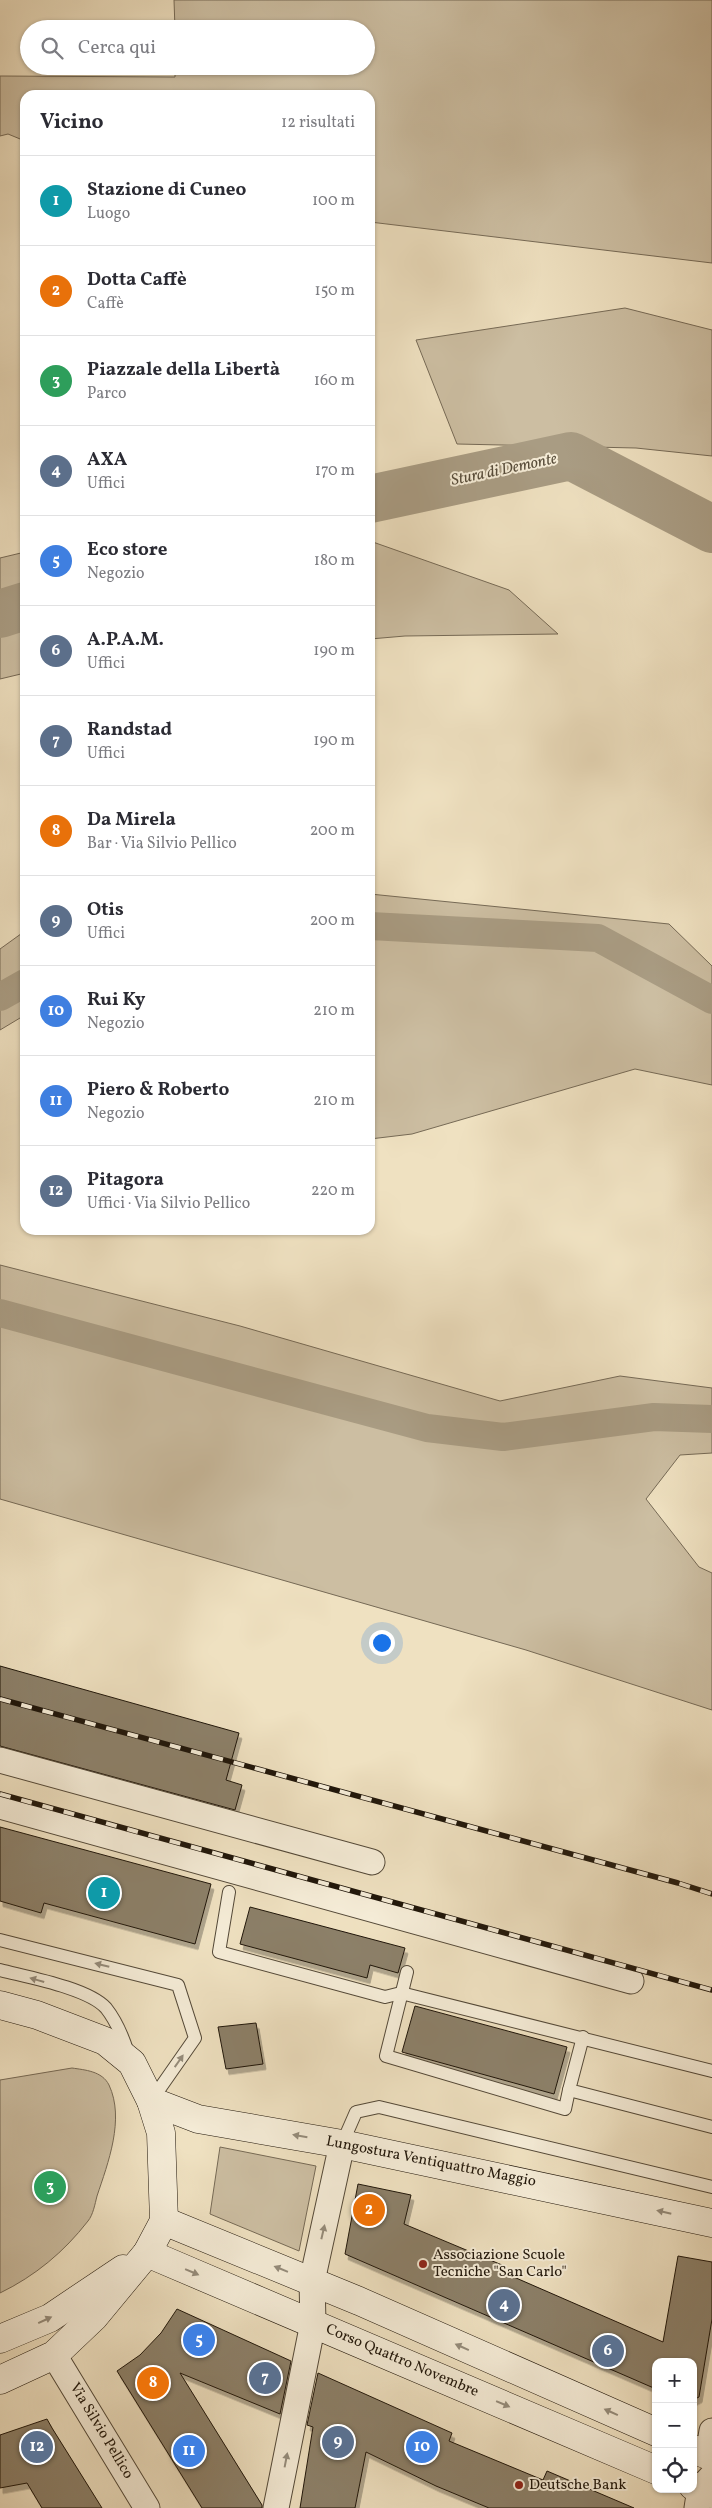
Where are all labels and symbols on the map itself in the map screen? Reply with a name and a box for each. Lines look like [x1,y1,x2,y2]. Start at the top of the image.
water label: Stura di Demonte [449,448,559,492]
your location [369,1630,395,1656]
pin: 1 [88,1874,120,1912]
one-way arrow [94,1961,109,1969]
one-way arrow [30,1976,45,1984]
one-way arrow [174,2054,184,2067]
street label: Lungostura Ventiquattro Maggio [324,2131,538,2193]
one-way arrow [291,2132,307,2140]
pin: 3 [34,2168,66,2206]
pin: 2 [353,2191,385,2229]
one-way arrow [657,2208,672,2216]
one-way arrow [319,2224,327,2239]
place label: Associazione Scuole Tecniche "San Carlo" [433,2245,567,2283]
marker: Associazione Scuole Tecniche "San Carlo" [417,2258,429,2270]
one-way arrow [274,2264,288,2272]
one-way arrow [185,2268,200,2276]
pin: 4 [488,2286,520,2324]
one-way arrow [38,2315,52,2323]
street label: Corso Quattro Novembre [322,2319,482,2403]
pin: 5 [183,2321,215,2359]
pin: 6 [592,2332,624,2370]
one-way arrow [455,2342,470,2350]
pin: 7 [249,2359,281,2397]
pin: 8 [137,2364,169,2402]
street label: Via Silvio Pellico [64,2379,138,2483]
one-way arrow [496,2401,510,2409]
one-way arrow [604,2408,618,2416]
pin: 9 [322,2423,354,2461]
pin: 12 [21,2428,53,2466]
pin: 10 [406,2428,438,2466]
pin: 11 [173,2432,205,2470]
one-way arrow [282,2453,290,2468]
place label: Deutsche Bank [529,2475,627,2496]
marker: Deutsche Bank [513,2479,525,2491]

